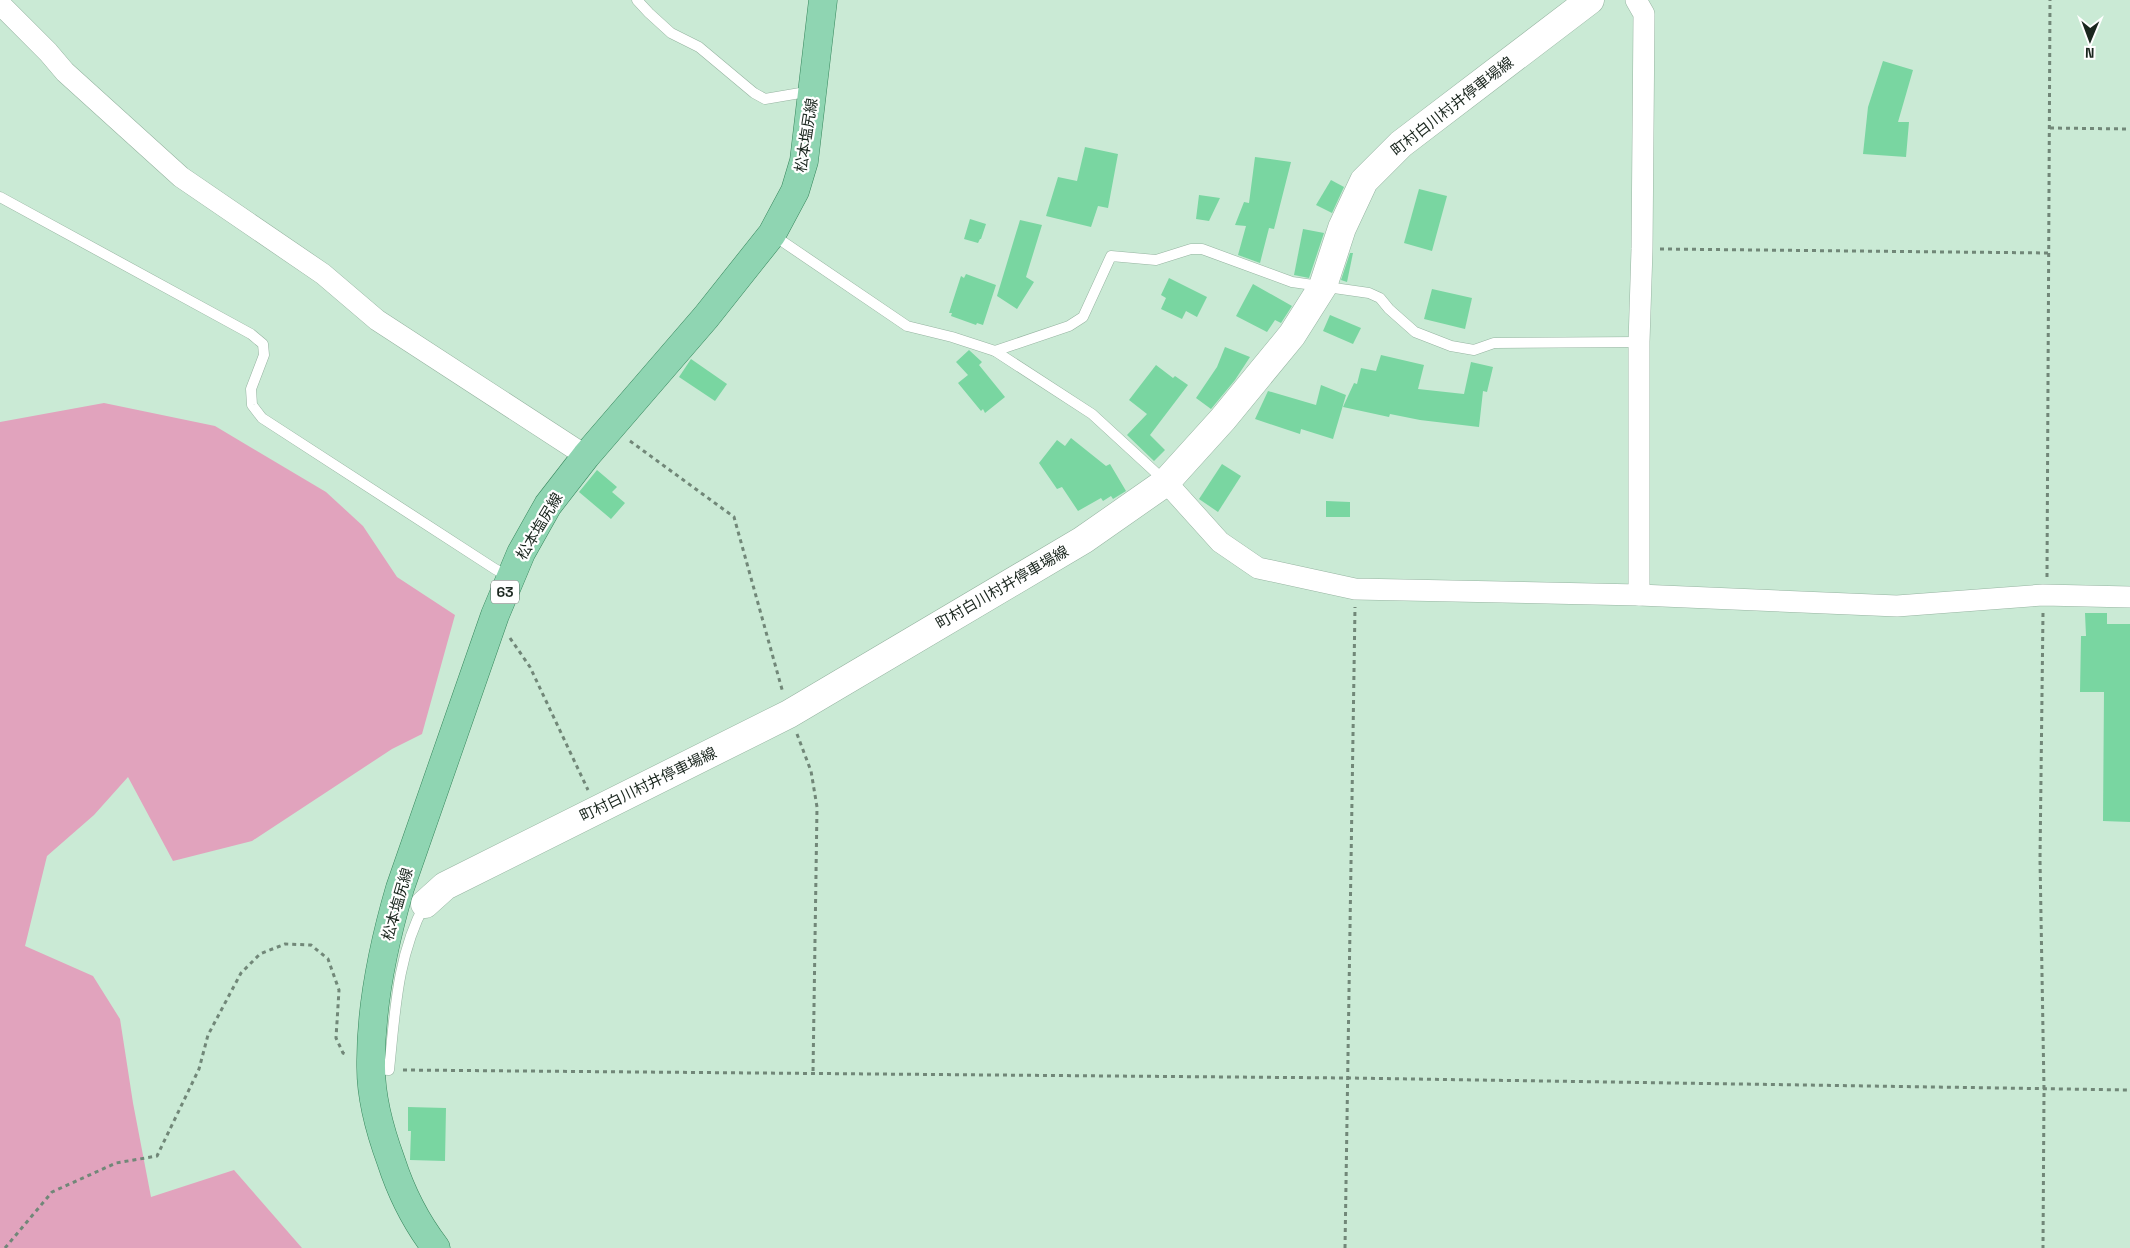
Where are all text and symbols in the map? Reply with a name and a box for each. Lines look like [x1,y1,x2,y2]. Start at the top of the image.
north arrow [2065,15,2115,65]
text: N [2085,44,2095,62]
street label: 町村白川村井停車場線 [1387,52,1517,160]
street label: 松本塩尻線 [791,96,821,174]
street label: 松本塩尻線 [512,489,566,563]
street label: 町村白川村井停車場線 [932,541,1072,633]
road number: 63 [491,580,519,604]
street label: 町村白川村井停車場線 [576,743,720,825]
street label: 松本塩尻線 [378,865,416,943]

